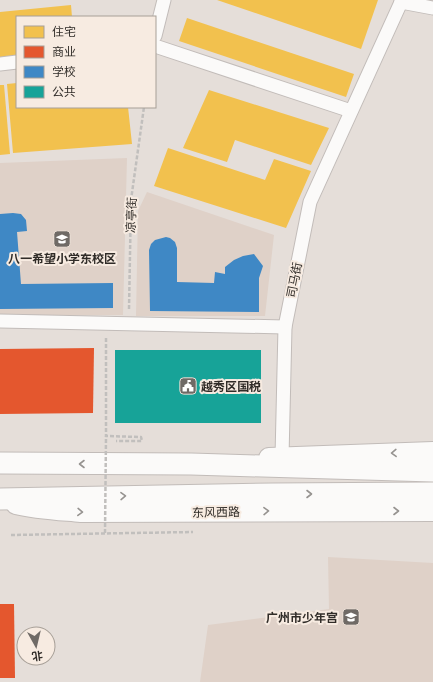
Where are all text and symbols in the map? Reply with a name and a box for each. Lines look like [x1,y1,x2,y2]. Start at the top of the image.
legend [16,16,156,108]
text: 住宅 [52,24,76,39]
text: 商业 [52,44,76,59]
text: 学校 [52,64,76,79]
text: 公共 [52,84,76,99]
street label: 凉亭街 [123,197,139,233]
school or university icon: 八一希望小学东校区 [52,229,72,249]
place label: 八一希望小学东校区 [8,251,116,266]
street label: 司马街 [283,261,305,299]
public building icon: 越秀区国税 [178,376,198,396]
place label: 越秀区国税 [201,379,261,394]
one-way arrow [391,449,397,457]
one-way arrow [79,460,85,468]
one-way arrow [306,490,312,498]
one-way arrow [120,492,126,500]
street label: 东风西路 [192,504,240,520]
one-way arrow [77,507,83,516]
one-way arrow [263,507,269,515]
one-way arrow [393,507,399,515]
school or university icon: 广州市少年宫 [341,607,361,627]
place label: 广州市少年宫 [266,610,338,625]
north arrow [16,626,56,666]
text: 北 [31,648,44,664]

